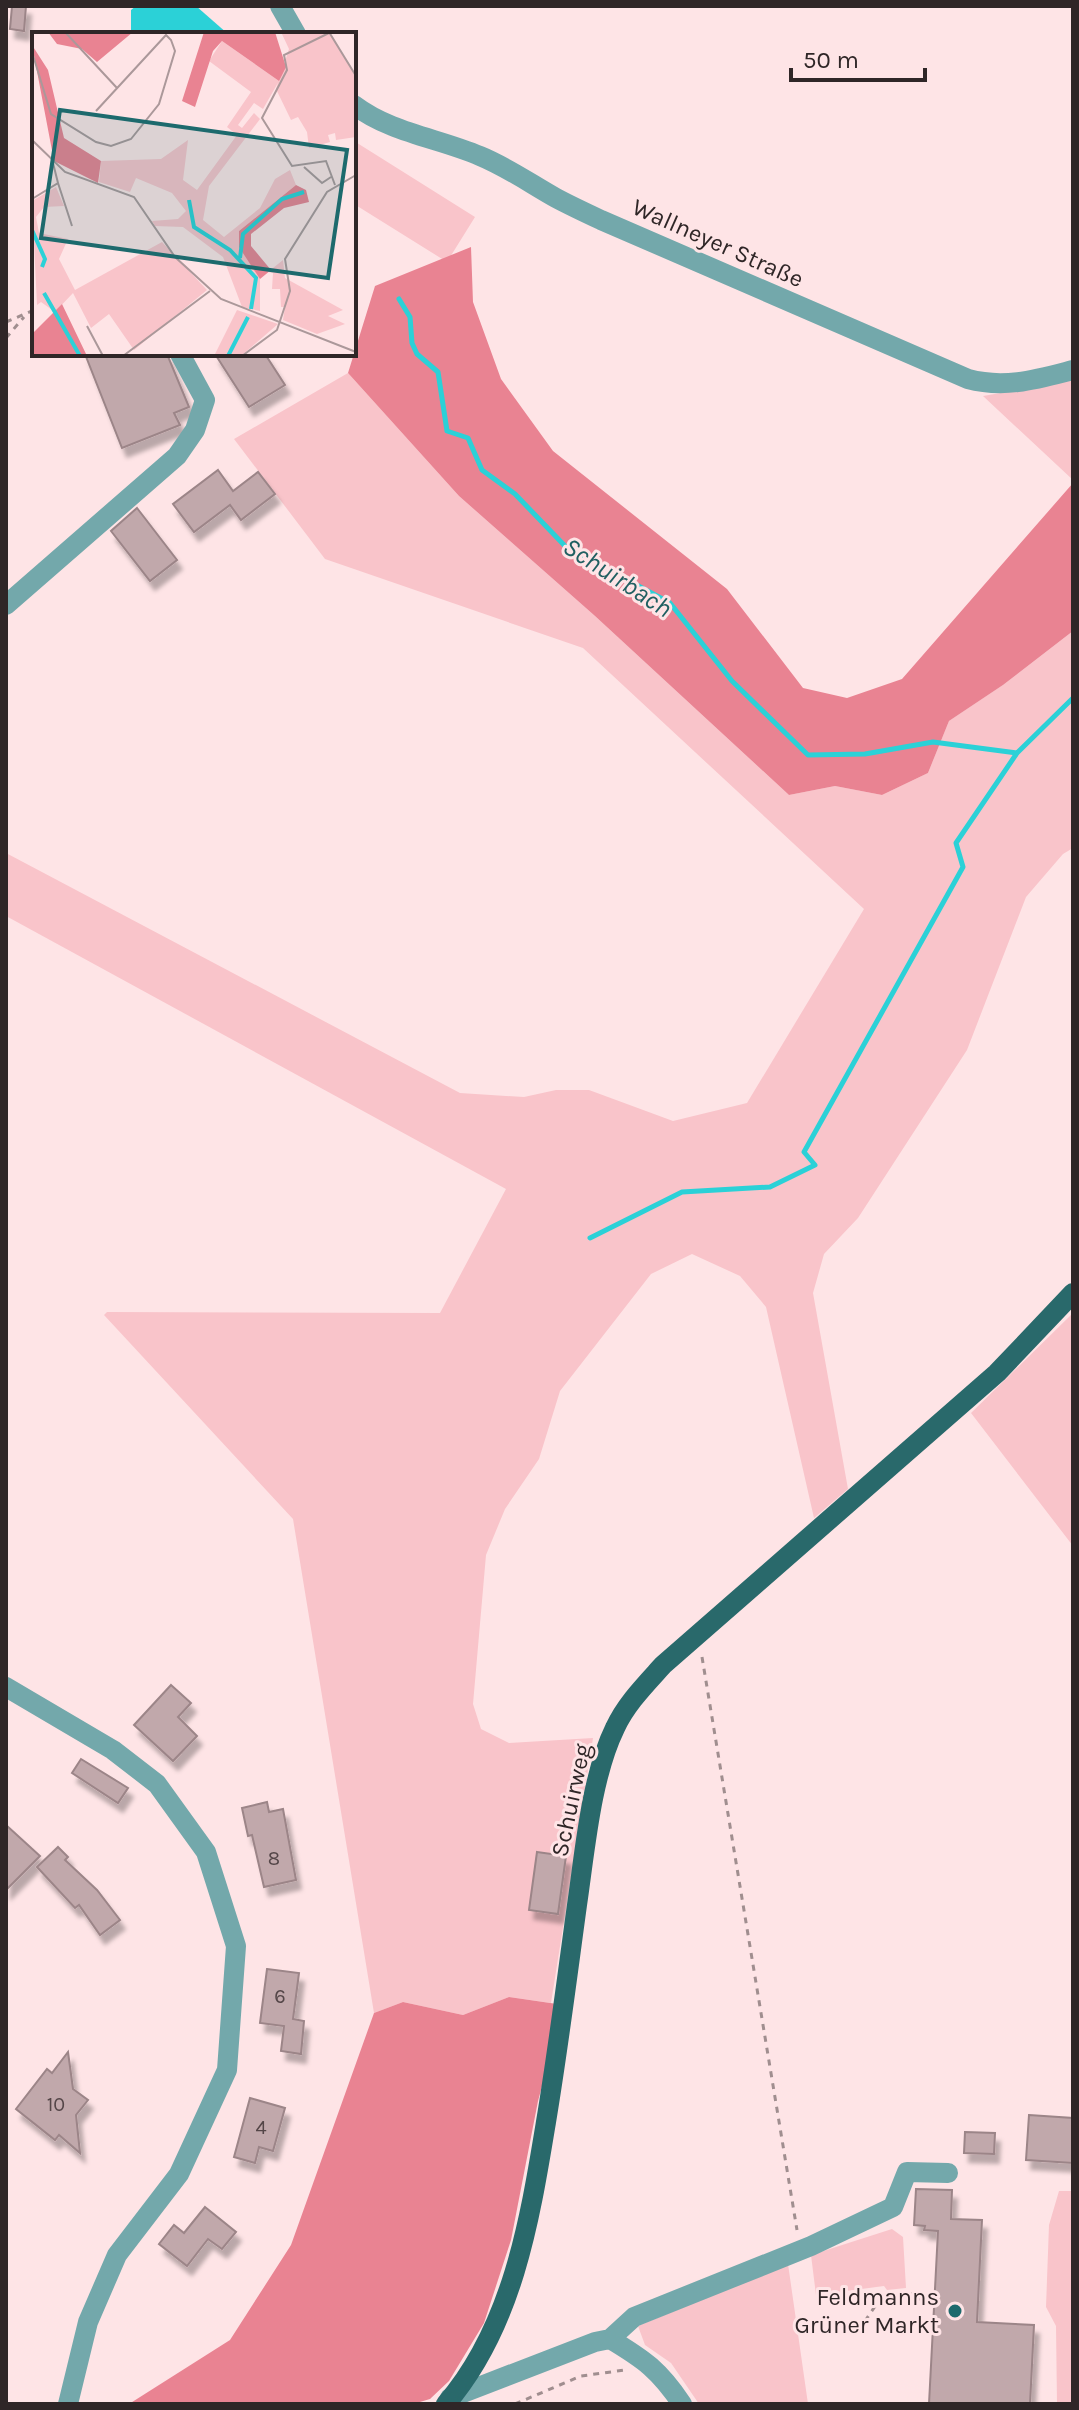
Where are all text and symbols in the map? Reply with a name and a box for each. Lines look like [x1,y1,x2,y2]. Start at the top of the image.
inset map [32,32,356,356]
scale bar [791,32,925,82]
text: 50 m [803,46,859,74]
street label: Wallneyer Straße [628,193,808,293]
water label: Schuirbach [558,531,678,624]
street label: Schuirweg [545,1740,597,1859]
house number: 8 [268,1847,280,1870]
house number: 6 [274,1985,286,2008]
house number: 10 [47,2093,65,2116]
house number: 4 [255,2116,267,2139]
place label: Feldmanns Grüner Markt [794,2283,939,2339]
marker: Feldmanns Grüner Markt [946,2302,964,2320]

